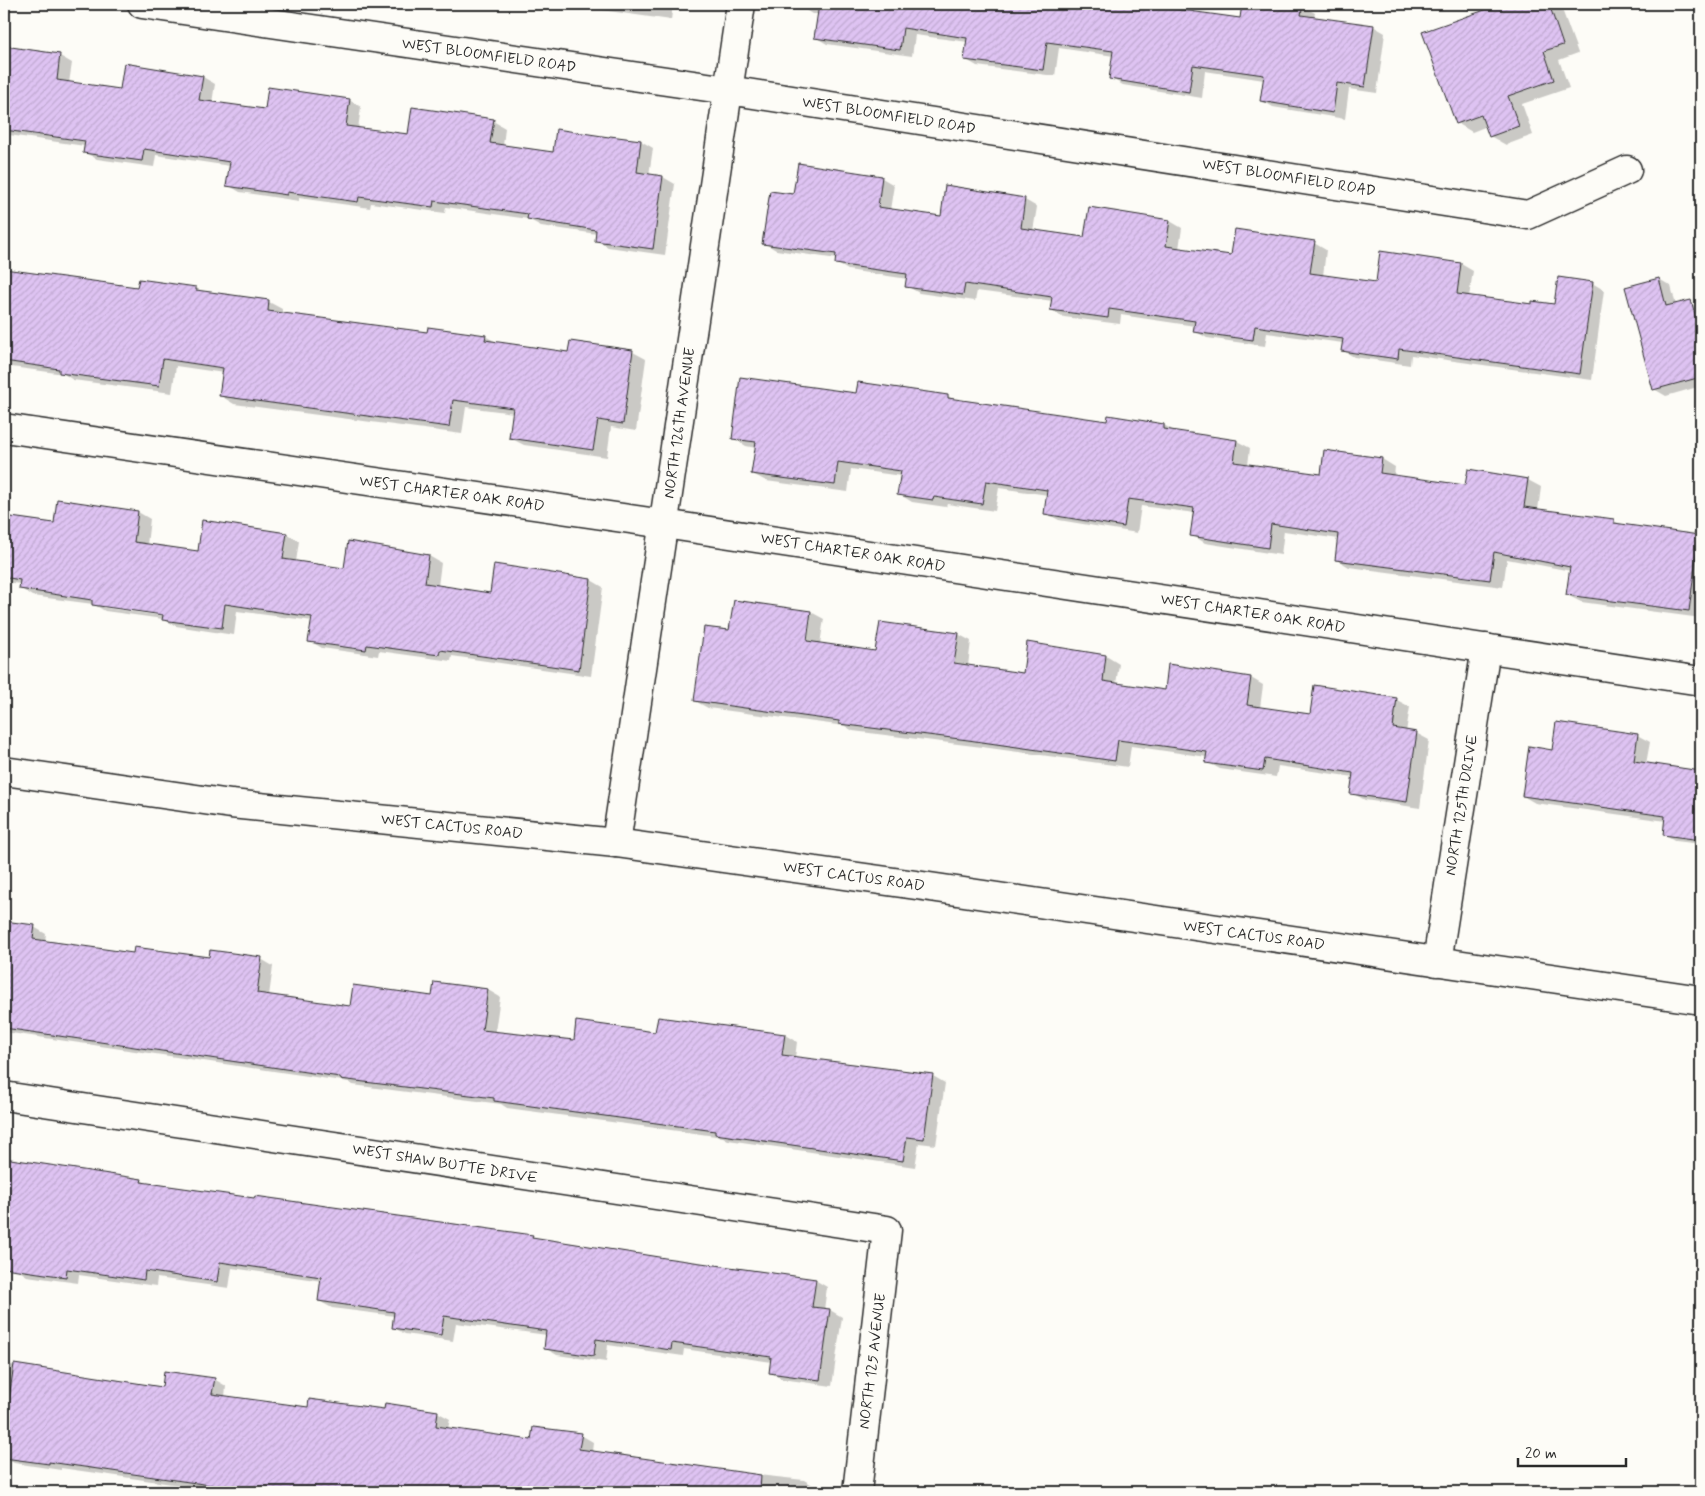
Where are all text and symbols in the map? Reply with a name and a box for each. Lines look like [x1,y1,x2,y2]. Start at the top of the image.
street label: WEST BLOOMFIELD ROAD [400,34,577,78]
street label: WEST BLOOMFIELD ROAD [801,92,977,140]
street label: WEST BLOOMFIELD ROAD [1201,154,1377,202]
street label: NORTH 126TH AVENUE [659,346,701,500]
street label: WEST CHARTER OAK ROAD [358,471,546,517]
street label: WEST CHARTER OAK ROAD [759,528,947,577]
street label: WEST CHARTER OAK ROAD [1159,589,1347,638]
street label: NORTH 125TH DRIVE [1441,733,1483,877]
street label: WEST CACTUS ROAD [380,810,524,844]
street label: WEST CACTUS ROAD [782,857,926,897]
street label: WEST CACTUS ROAD [1182,916,1326,956]
street label: WEST SHAW BUTTE DRIVE [351,1139,539,1189]
street label: NORTH 125 AVENUE [855,1292,891,1430]
scale bar [1518,1436,1625,1468]
text: 20 m [1525,1444,1557,1464]

